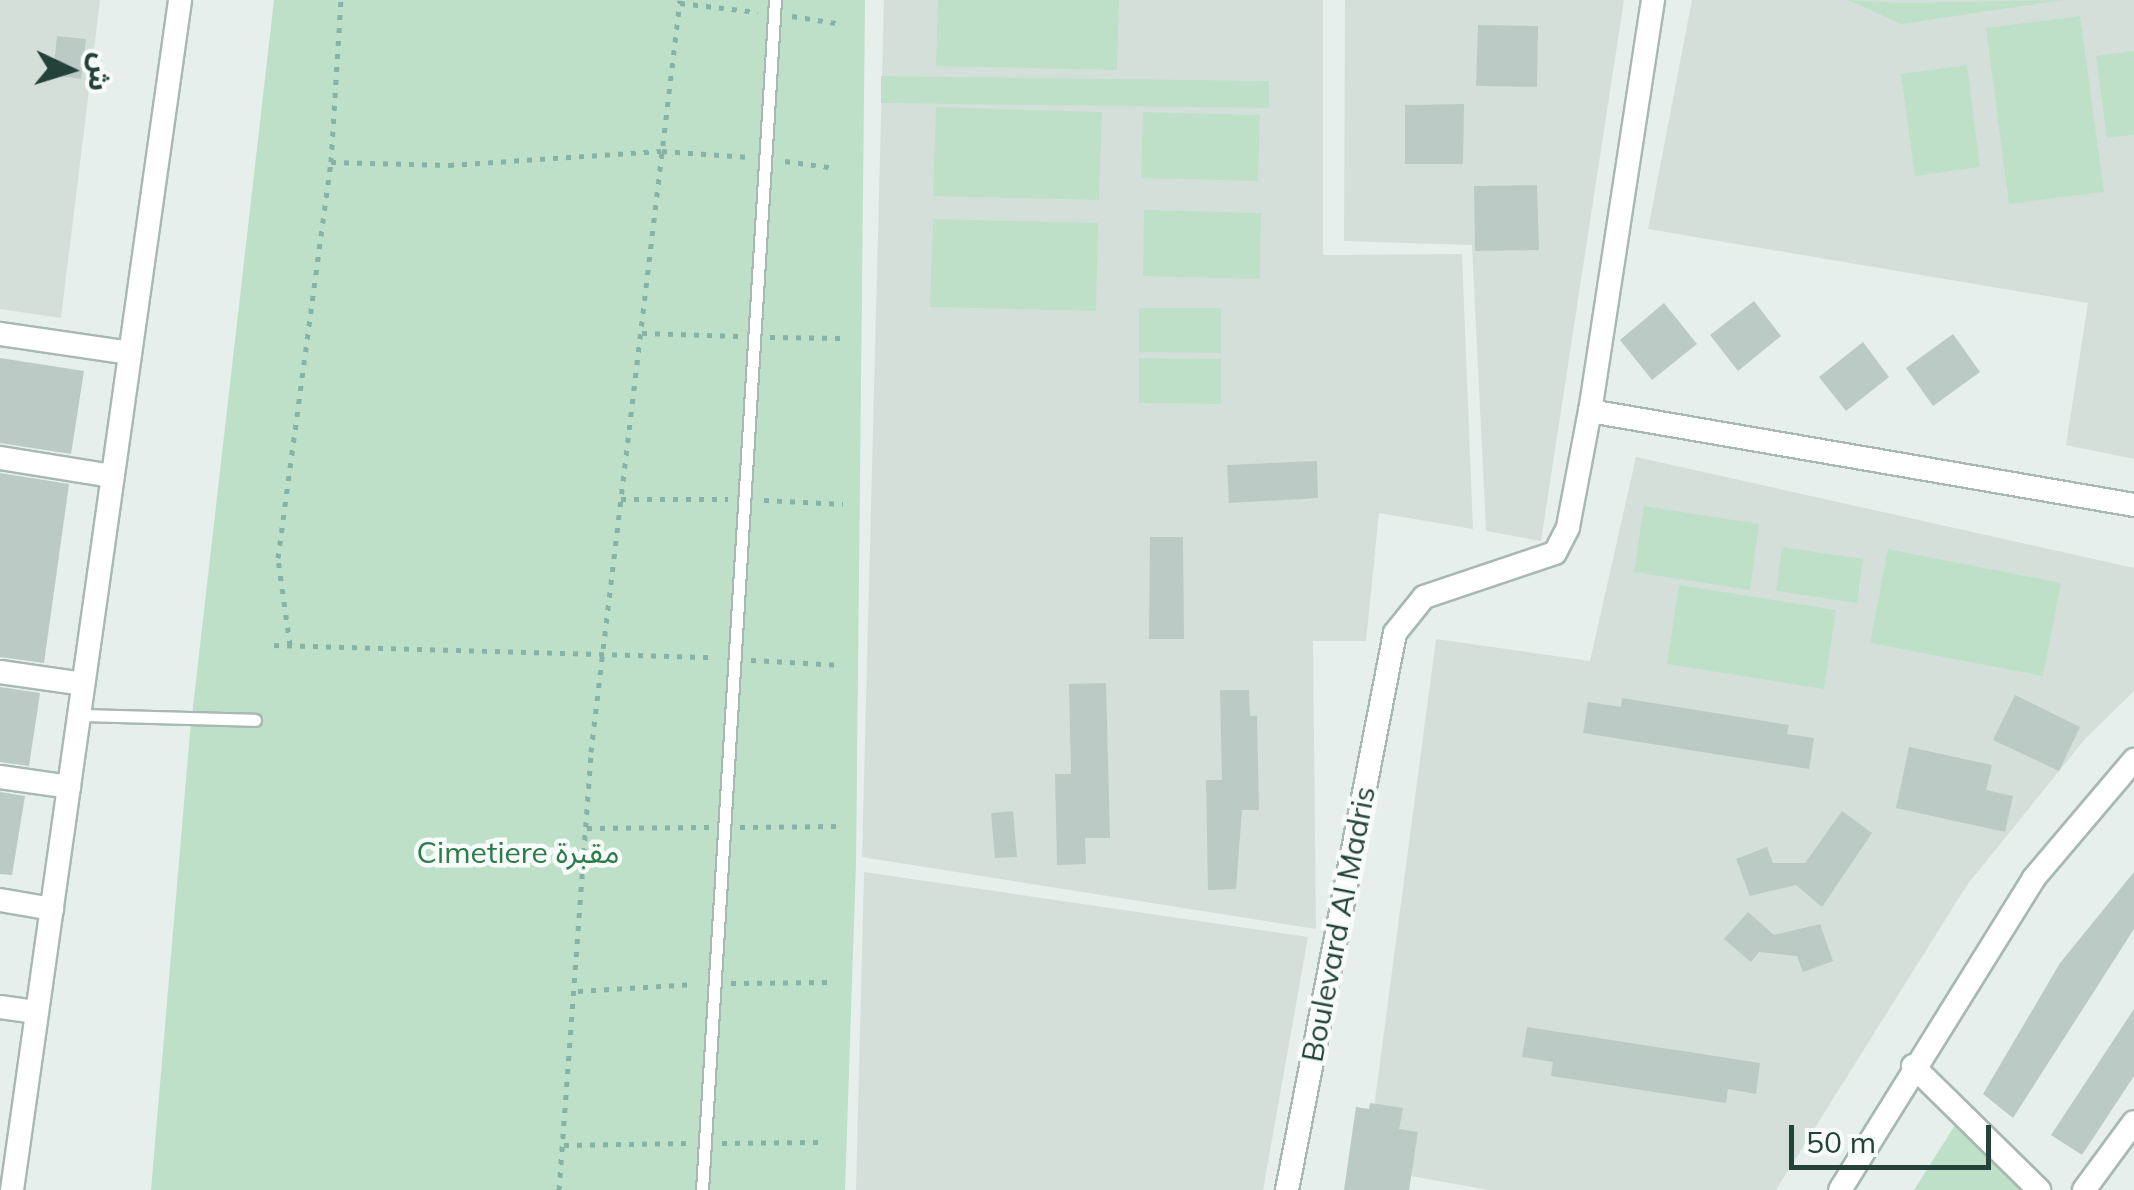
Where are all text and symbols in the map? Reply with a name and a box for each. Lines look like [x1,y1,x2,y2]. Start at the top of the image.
north arrow [20,20,120,120]
text: ش [82,52,119,92]
street label: Boulevard Al Madris [1294,783,1382,1065]
park label: Cimetiere مقبرة [417,834,619,870]
scale bar [1794,1105,1996,1167]
text: 50 m [1806,1123,1876,1161]

